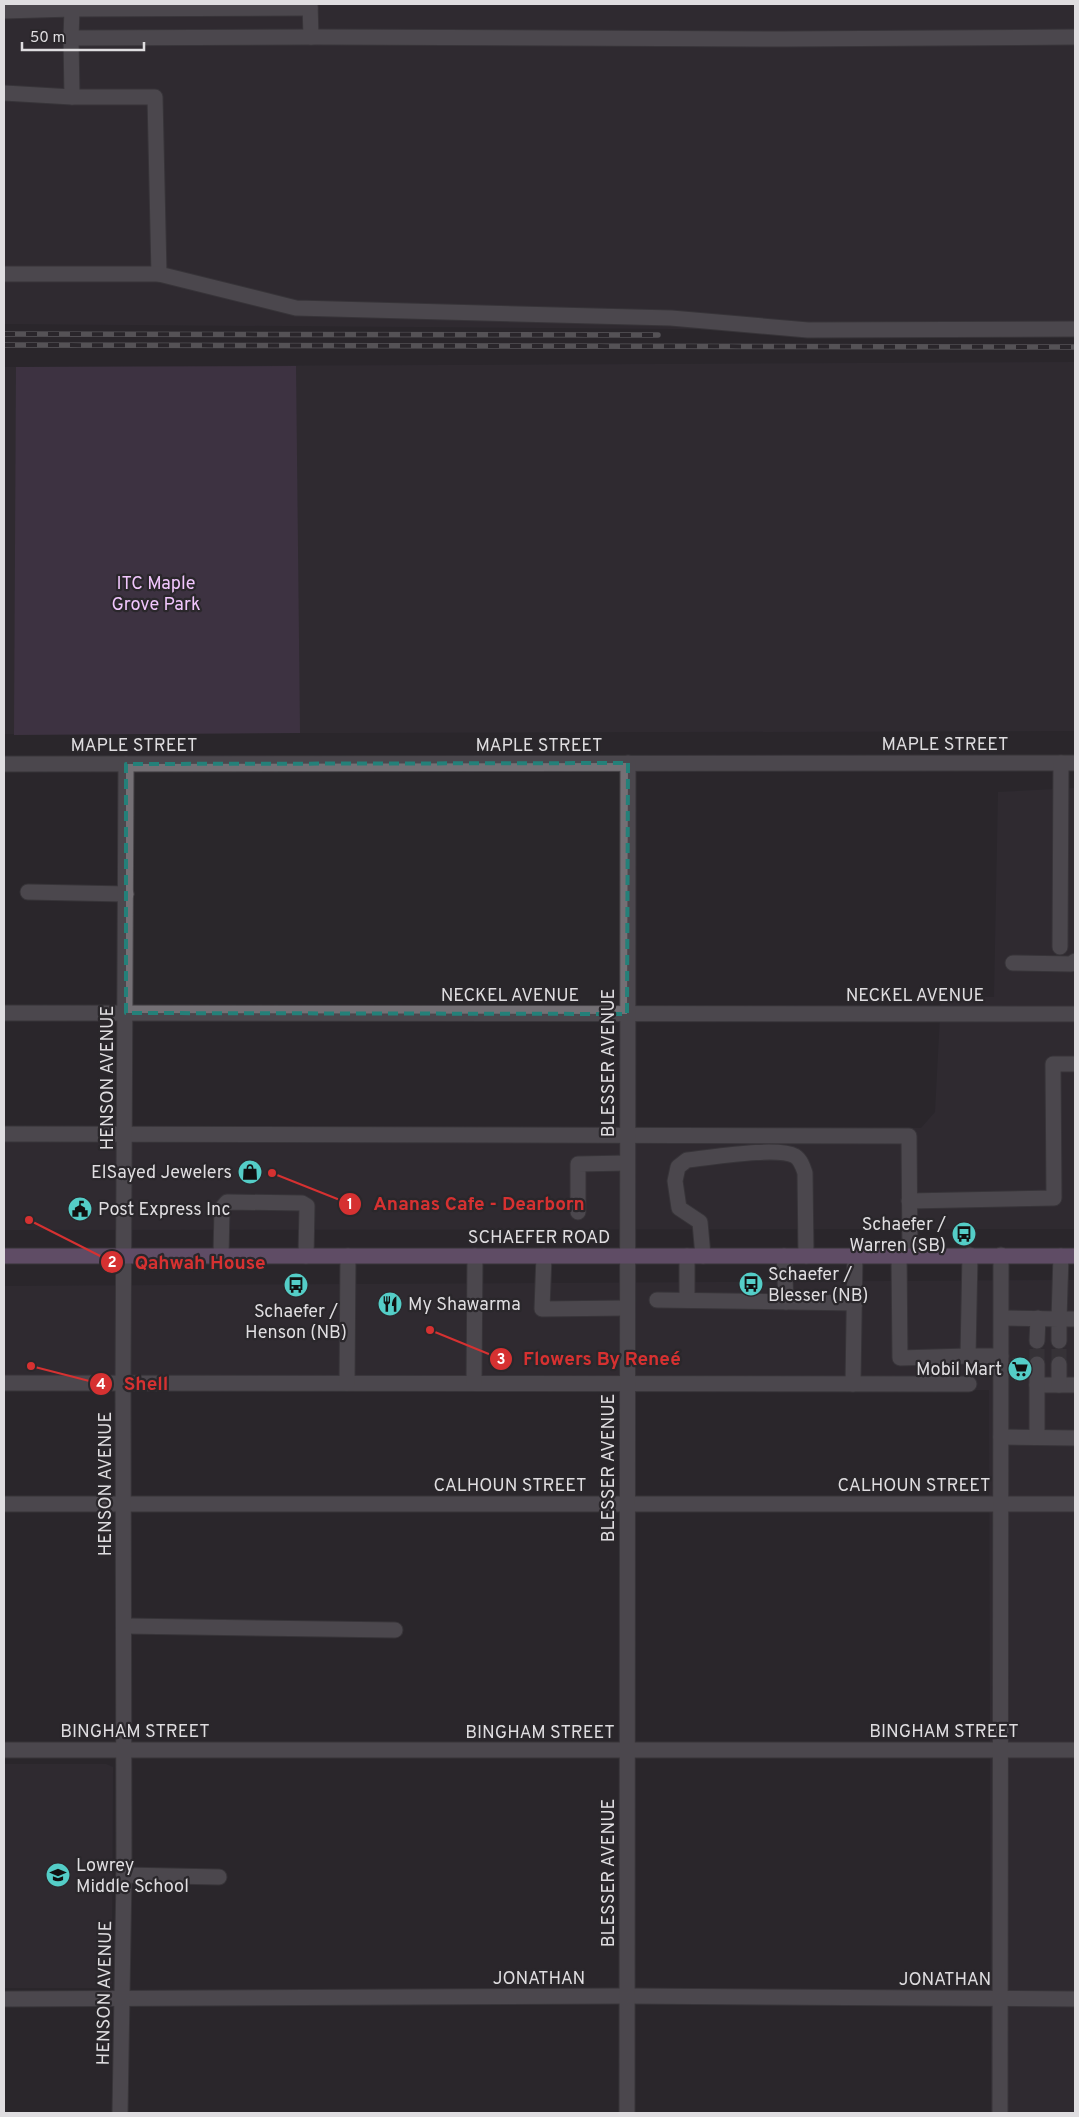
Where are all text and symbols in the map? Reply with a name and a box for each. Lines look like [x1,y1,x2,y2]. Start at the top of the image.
scale bar [22,20,145,52]
text: 50 m [30,29,65,48]
park label: ITC Maple Grove Park [111,573,201,617]
street label: MAPLE STREET [881,734,1009,757]
street label: MAPLE STREET [70,735,198,758]
street label: MAPLE STREET [475,735,603,758]
street label: NECKEL AVENUE [441,985,579,1008]
street label: NECKEL AVENUE [846,985,984,1008]
street label: BLESSER AVENUE [598,989,621,1137]
street label: HENSON AVENUE [97,1006,120,1150]
shop icon: ElSayed Jewelers [237,1159,263,1185]
place label: ElSayed Jewelers [91,1162,232,1185]
callout: Ananas Cafe - Dearborn [338,1187,594,1221]
text: Ananas Cafe - Dearborn [373,1193,585,1217]
public building icon: Post Express Inc [67,1196,93,1222]
text: 1 [347,1196,353,1215]
place label: Post Express Inc [98,1199,231,1222]
place label: Schaefer / Warren (SB) [849,1214,946,1258]
bus stop icon: Schaefer / Warren (SB) [951,1221,977,1247]
street label: SCHAEFER ROAD [468,1227,610,1250]
callout: Qahwah House [100,1245,276,1279]
text: Qahwah House [134,1252,266,1276]
text: 2 [107,1254,117,1273]
place label: Schaefer / Blesser (NB) [768,1264,868,1308]
bus stop icon: Schaefer / Blesser (NB) [738,1271,764,1297]
bus stop icon: Schaefer / Henson (NB) [283,1272,309,1298]
restaurant icon: My Shawarma [377,1291,403,1317]
place label: My Shawarma [408,1294,521,1317]
place label: Schaefer / Henson (NB) [245,1301,347,1345]
callout: Flowers By Reneé [489,1342,691,1376]
text: Flowers By Reneé [523,1348,681,1372]
text: 3 [497,1351,506,1370]
supermarket icon: Mobil Mart [1007,1356,1033,1382]
place label: Mobil Mart [916,1359,1002,1382]
callout: Shell [88,1367,178,1401]
text: Shell [124,1373,168,1397]
text: 4 [96,1376,106,1395]
street label: BLESSER AVENUE [598,1394,621,1542]
street label: HENSON AVENUE [95,1412,118,1556]
street label: CALHOUN STREET [433,1475,587,1498]
street label: CALHOUN STREET [837,1475,991,1498]
street label: BINGHAM STREET [60,1721,210,1744]
street label: BINGHAM STREET [869,1721,1019,1744]
street label: BINGHAM STREET [465,1722,615,1745]
street label: BLESSER AVENUE [598,1799,621,1947]
place label: Lowrey Middle School [76,1855,189,1899]
school or university icon: Lowrey Middle School [45,1862,71,1888]
street label: HENSON AVENUE [93,1921,118,2066]
street label: JONATHAN [493,1968,585,1991]
street label: JONATHAN [899,1969,991,1992]

